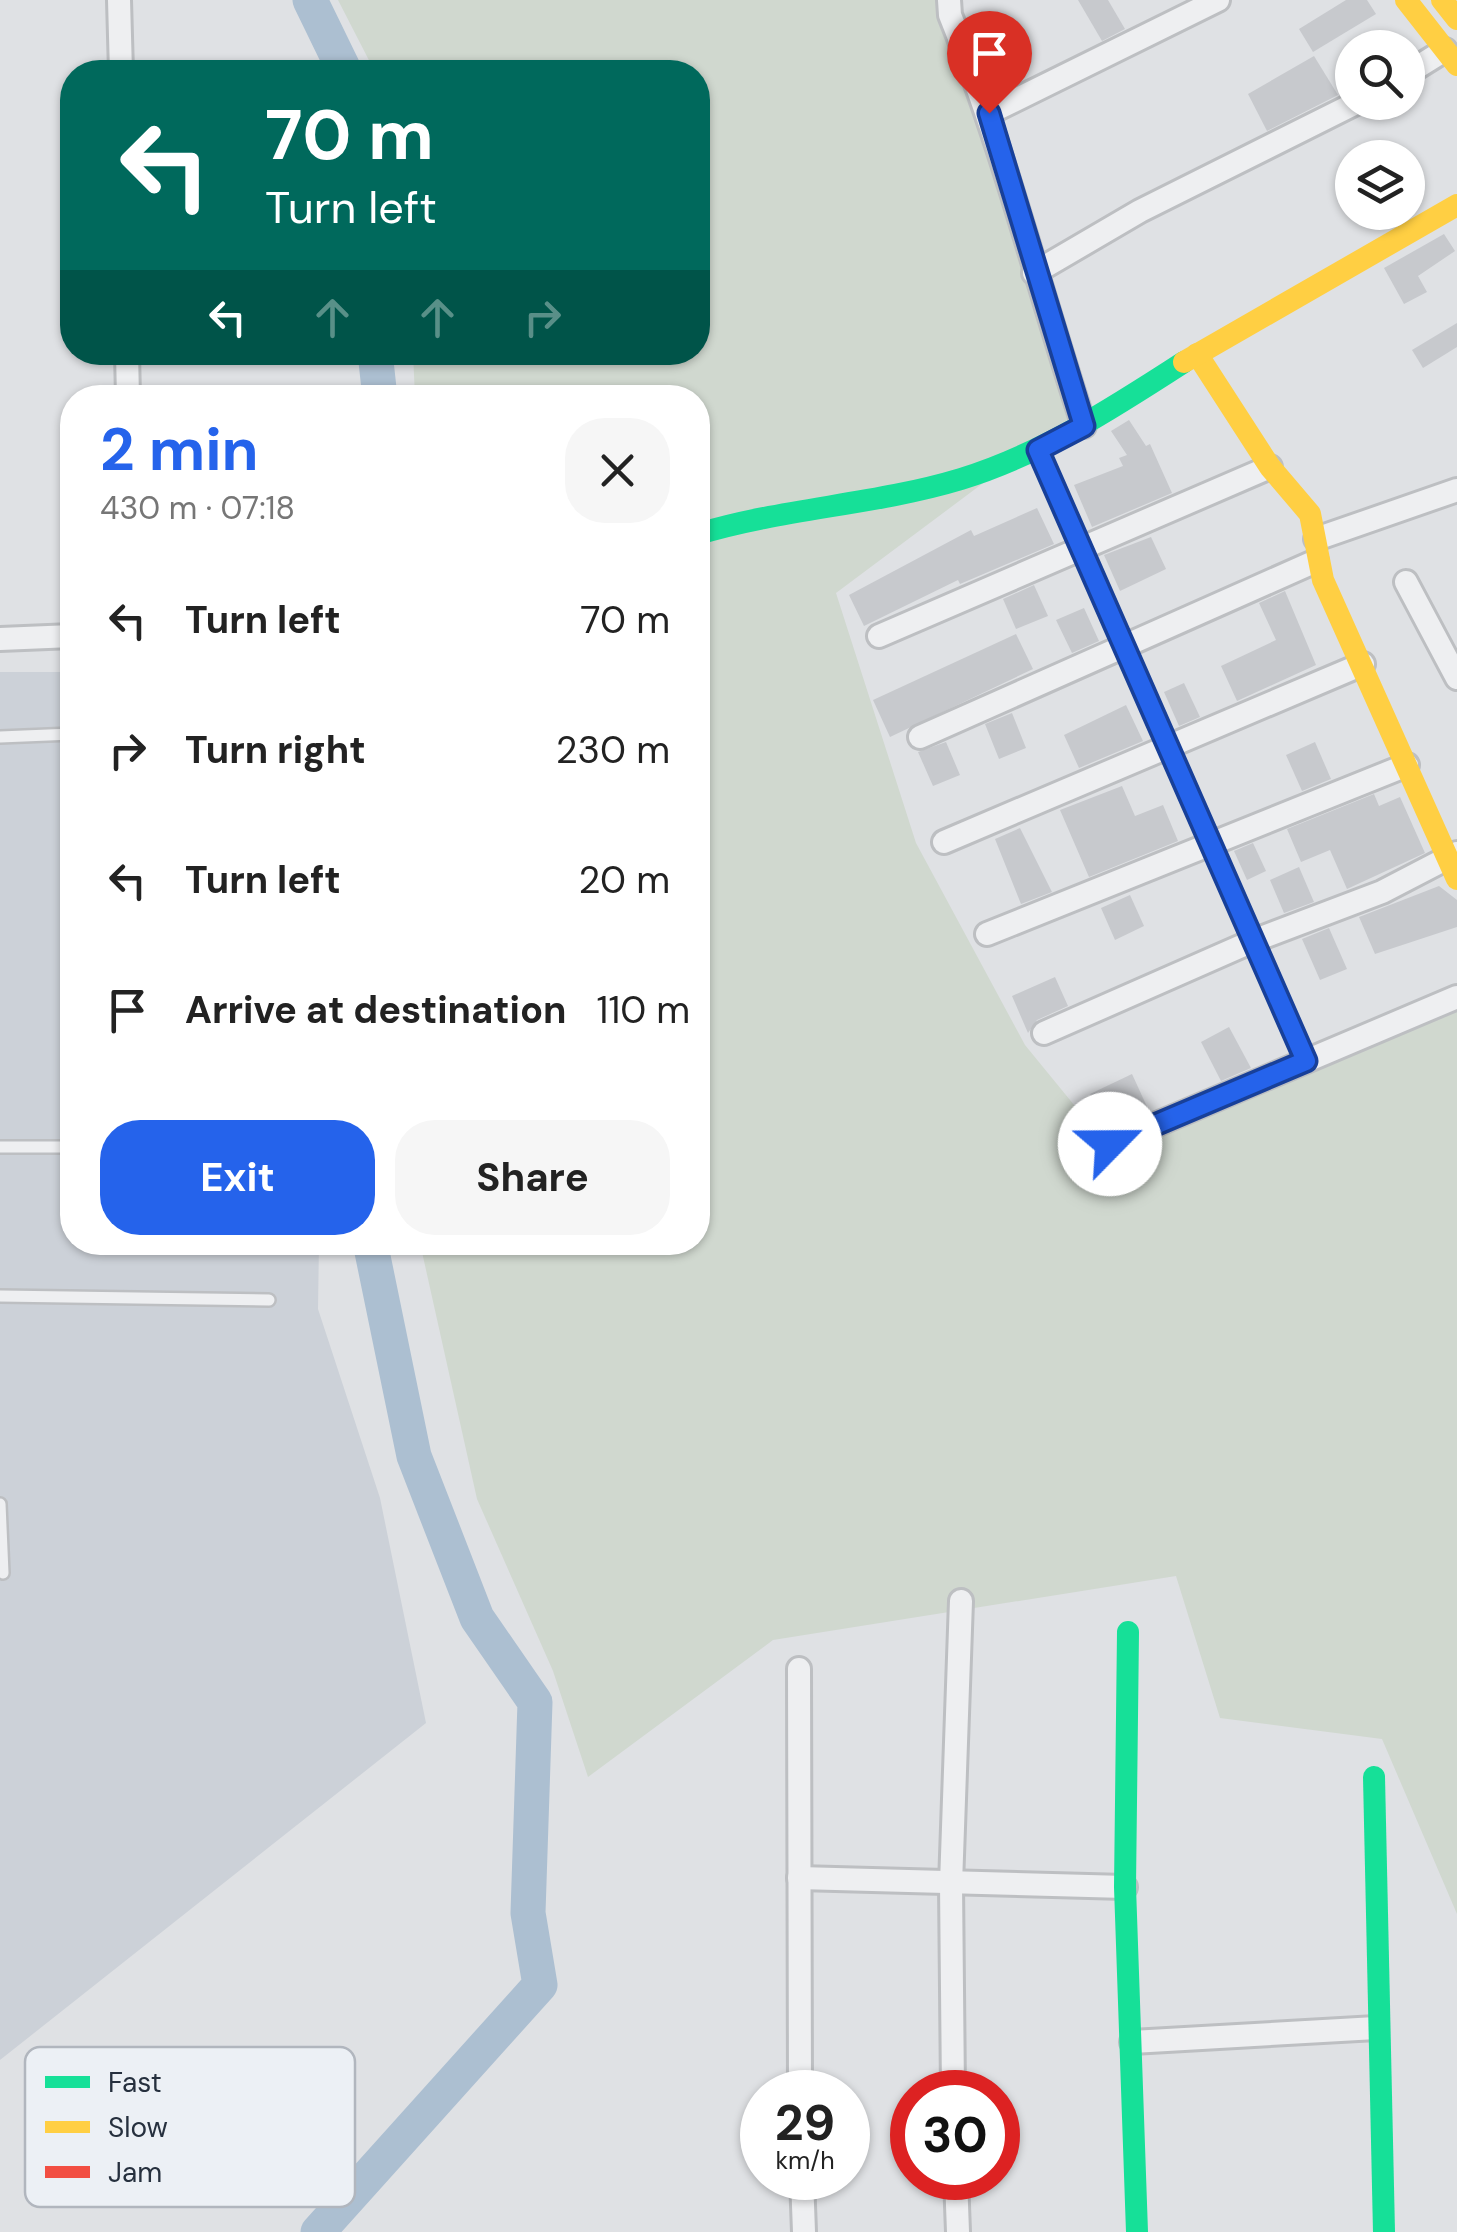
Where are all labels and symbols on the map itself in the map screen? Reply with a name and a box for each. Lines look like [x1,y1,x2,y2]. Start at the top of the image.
pin [947,11,1032,114]
position arrow [1058,1092,1162,1196]
legend [25,2047,355,2207]
text: Fast [108,2064,162,2101]
speed limit sign: 30 [890,2070,1020,2200]
text: Slow [108,2109,168,2146]
text: Jam [108,2154,162,2191]

